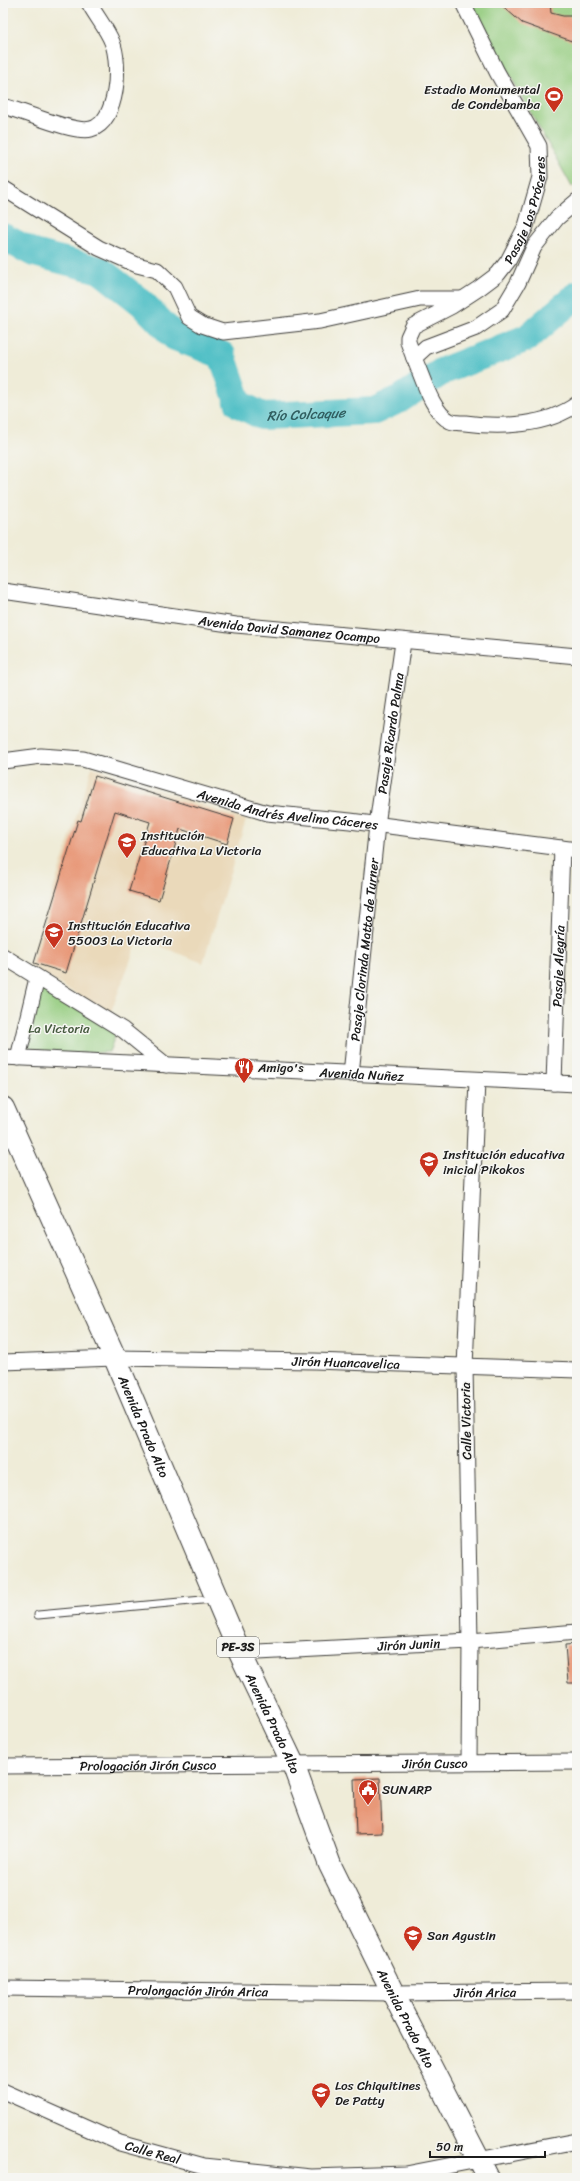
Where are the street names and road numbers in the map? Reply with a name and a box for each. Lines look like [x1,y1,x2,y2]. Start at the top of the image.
street label: Pasaje Los Próceres [497,155,552,268]
street label: Avenida David Samanez Ocampo [196,608,382,650]
street label: Pasaje Ricardo Palma [370,671,410,795]
street label: Avenida Andrés Avelino Cáceres [194,781,381,836]
street label: Pasaje Clorinda Matto de Turner [343,856,385,1042]
street label: Pasaje Alegría [545,924,571,1007]
street label: Avenida Nuñez [318,1060,405,1087]
street label: Jirón Huancavelica [291,1349,401,1375]
street label: Avenida Prado Alto [112,1370,176,1482]
street label: Calle Victoria [454,1382,478,1460]
street label: Jirón Junin [376,1631,441,1657]
road number: PE-3S [217,1637,259,1657]
street label: Avenida Prado Alto [239,1668,307,1777]
street label: Jirón Cusco [401,1751,468,1775]
street label: Prologación Jirón Cusco [80,1753,217,1777]
street label: Avenida Prado Alto [371,1963,442,2073]
street label: Prolongación Jirón Arica [128,1978,269,2003]
street label: Jirón Arica [453,1980,517,2004]
street label: Calle Real [122,2133,183,2171]

